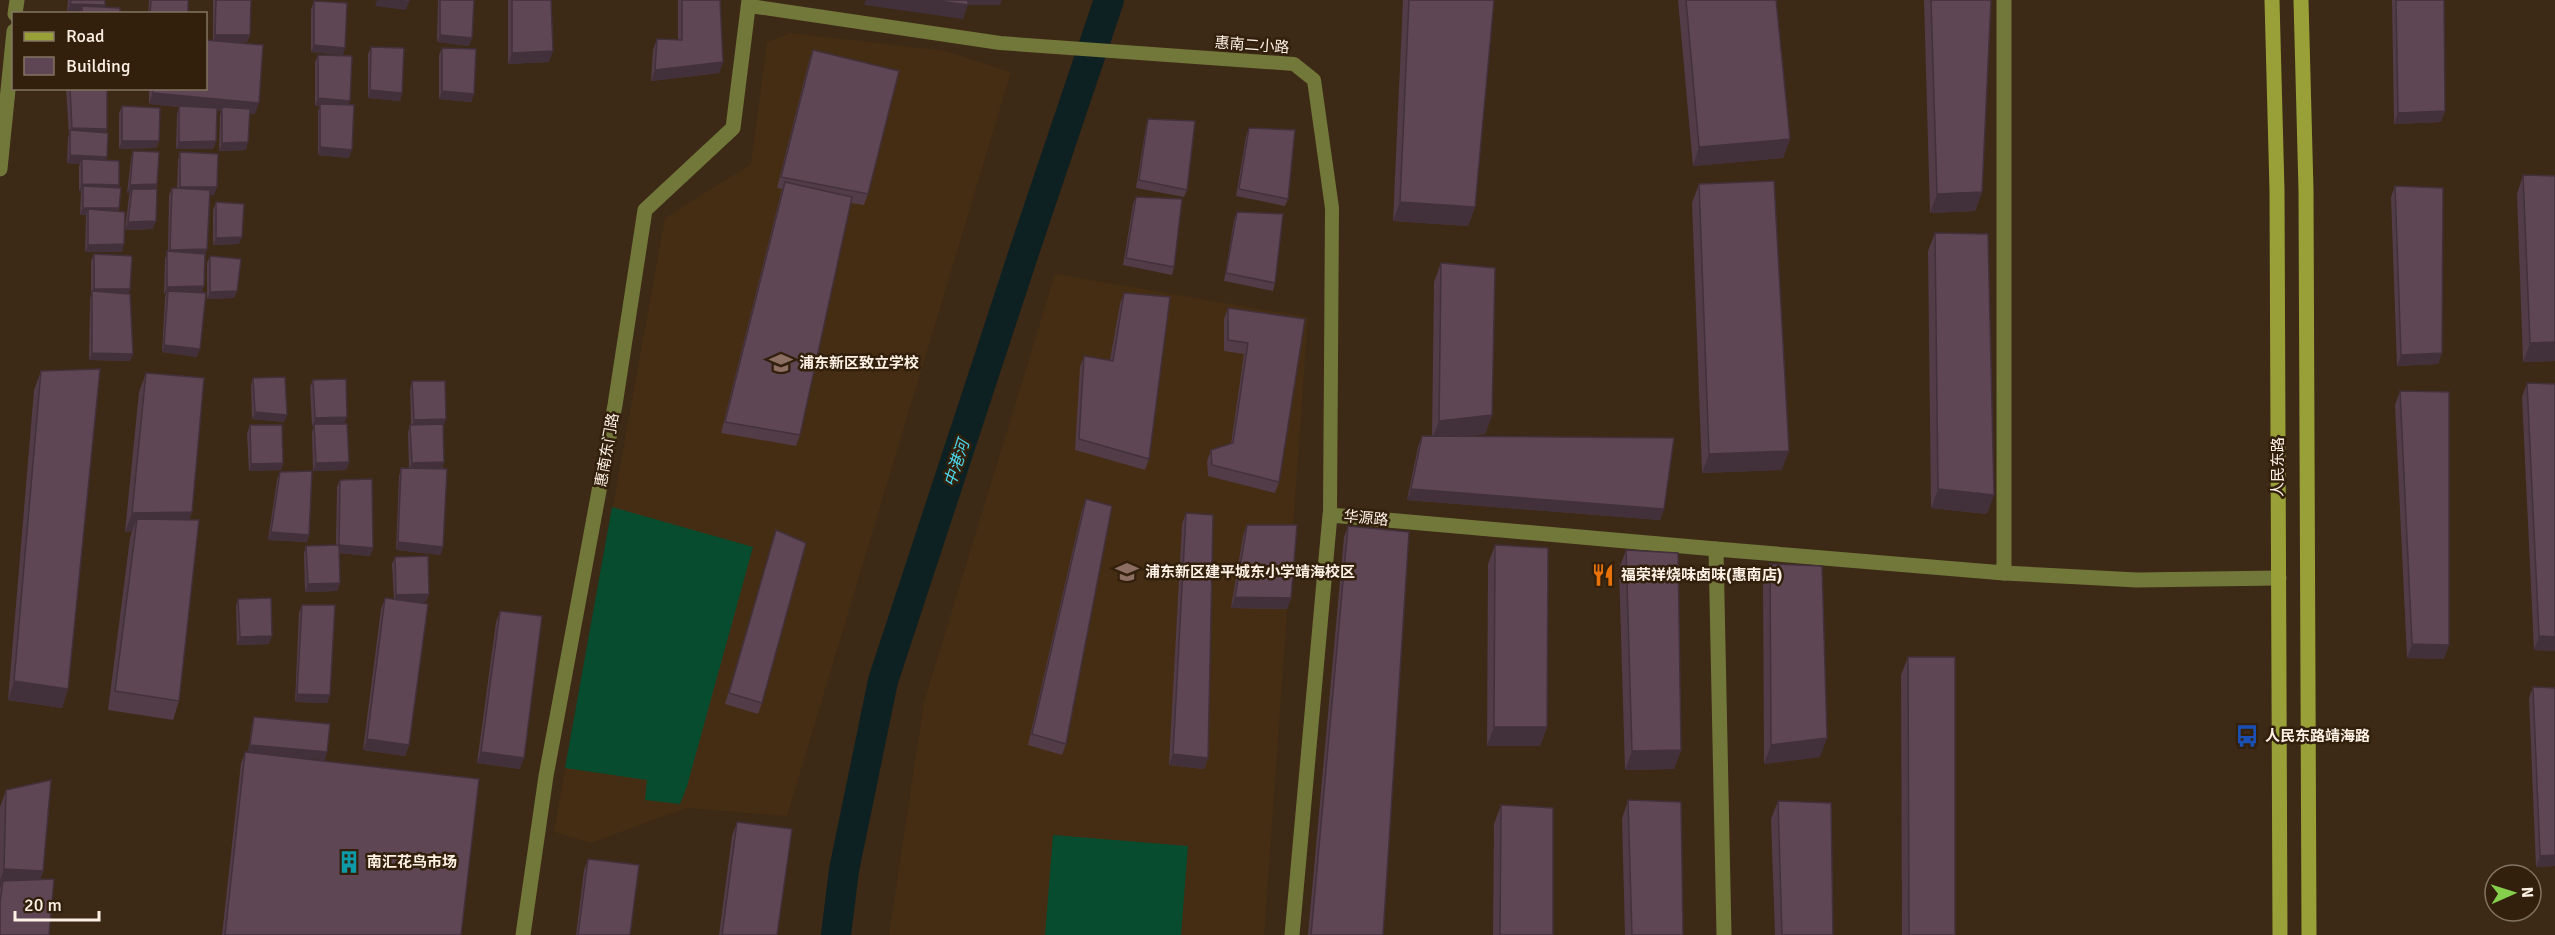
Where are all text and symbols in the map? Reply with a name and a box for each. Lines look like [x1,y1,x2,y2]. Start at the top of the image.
legend [12,12,207,90]
text: Road [66,25,105,47]
street label: 惠南二小路 [1214,33,1290,57]
text: Building [66,55,130,77]
school or university icon: 浦东新区致立学校 [768,350,794,376]
place label: 浦东新区致立学校 [799,354,919,372]
street label: 惠南东门路 [592,411,622,489]
water label: 中港河 [940,435,975,489]
street label: 人民东路 [2269,437,2287,497]
street label: 华源路 [1343,507,1389,529]
school or university icon: 浦东新区建平城东小学靖海校区 [1114,559,1140,585]
restaurant icon: 福荣祥烧味卤味(惠南店) [1590,562,1616,588]
place label: 浦东新区建平城东小学靖海校区 [1145,563,1355,581]
place label: 福荣祥烧味卤味(惠南店) [1621,566,1782,584]
bus stop icon: 人民东路靖海路 [2234,723,2260,749]
place label: 人民东路靖海路 [2265,727,2370,745]
building icon: 南汇花鸟市场 [336,849,362,875]
place label: 南汇花鸟市场 [367,853,457,871]
north arrow [2483,863,2543,923]
scale bar [15,884,99,922]
text: N [2517,886,2537,898]
text: 20 m [24,894,62,916]

